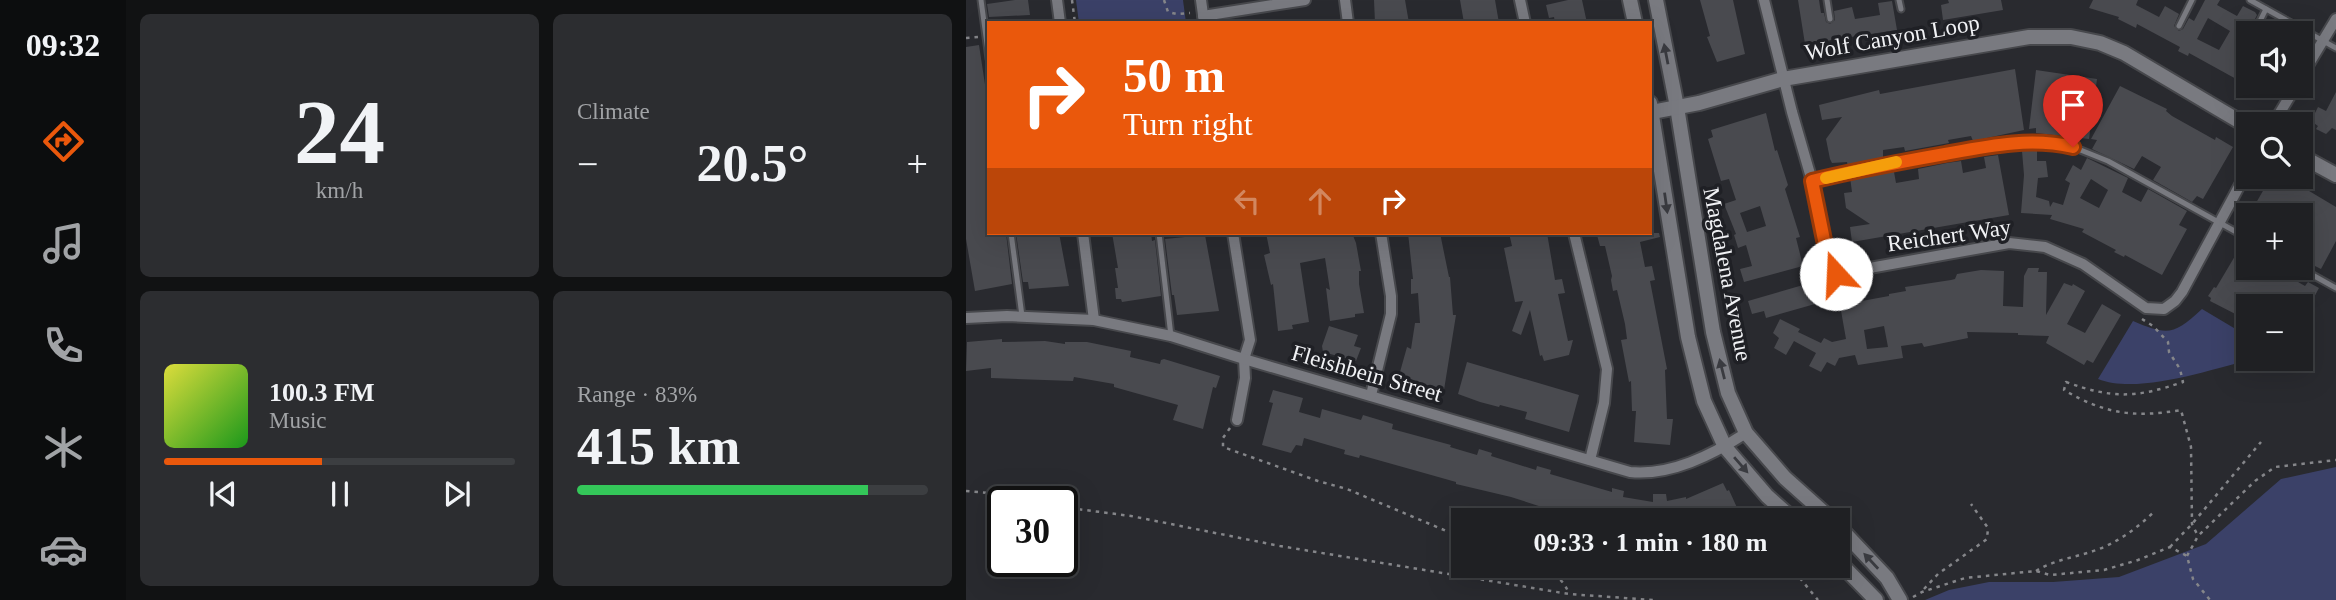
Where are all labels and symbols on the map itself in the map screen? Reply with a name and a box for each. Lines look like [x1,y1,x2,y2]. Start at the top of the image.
street label: Wolf Canyon Loop [1803,10,1981,65]
one-way arrow [1661,43,1672,65]
pin [2043,75,2103,147]
street label: Magdalena Avenue [1698,185,1757,363]
one-way arrow [1660,192,1671,214]
street label: Reichert Way [1886,214,2013,257]
position arrow [1799,237,1873,311]
street label: Fleishbein Street [1289,340,1445,407]
one-way arrow [1716,358,1727,380]
one-way arrow [1733,457,1748,474]
speed limit sign: 30 [987,486,1078,577]
one-way arrow [1863,553,1879,570]

